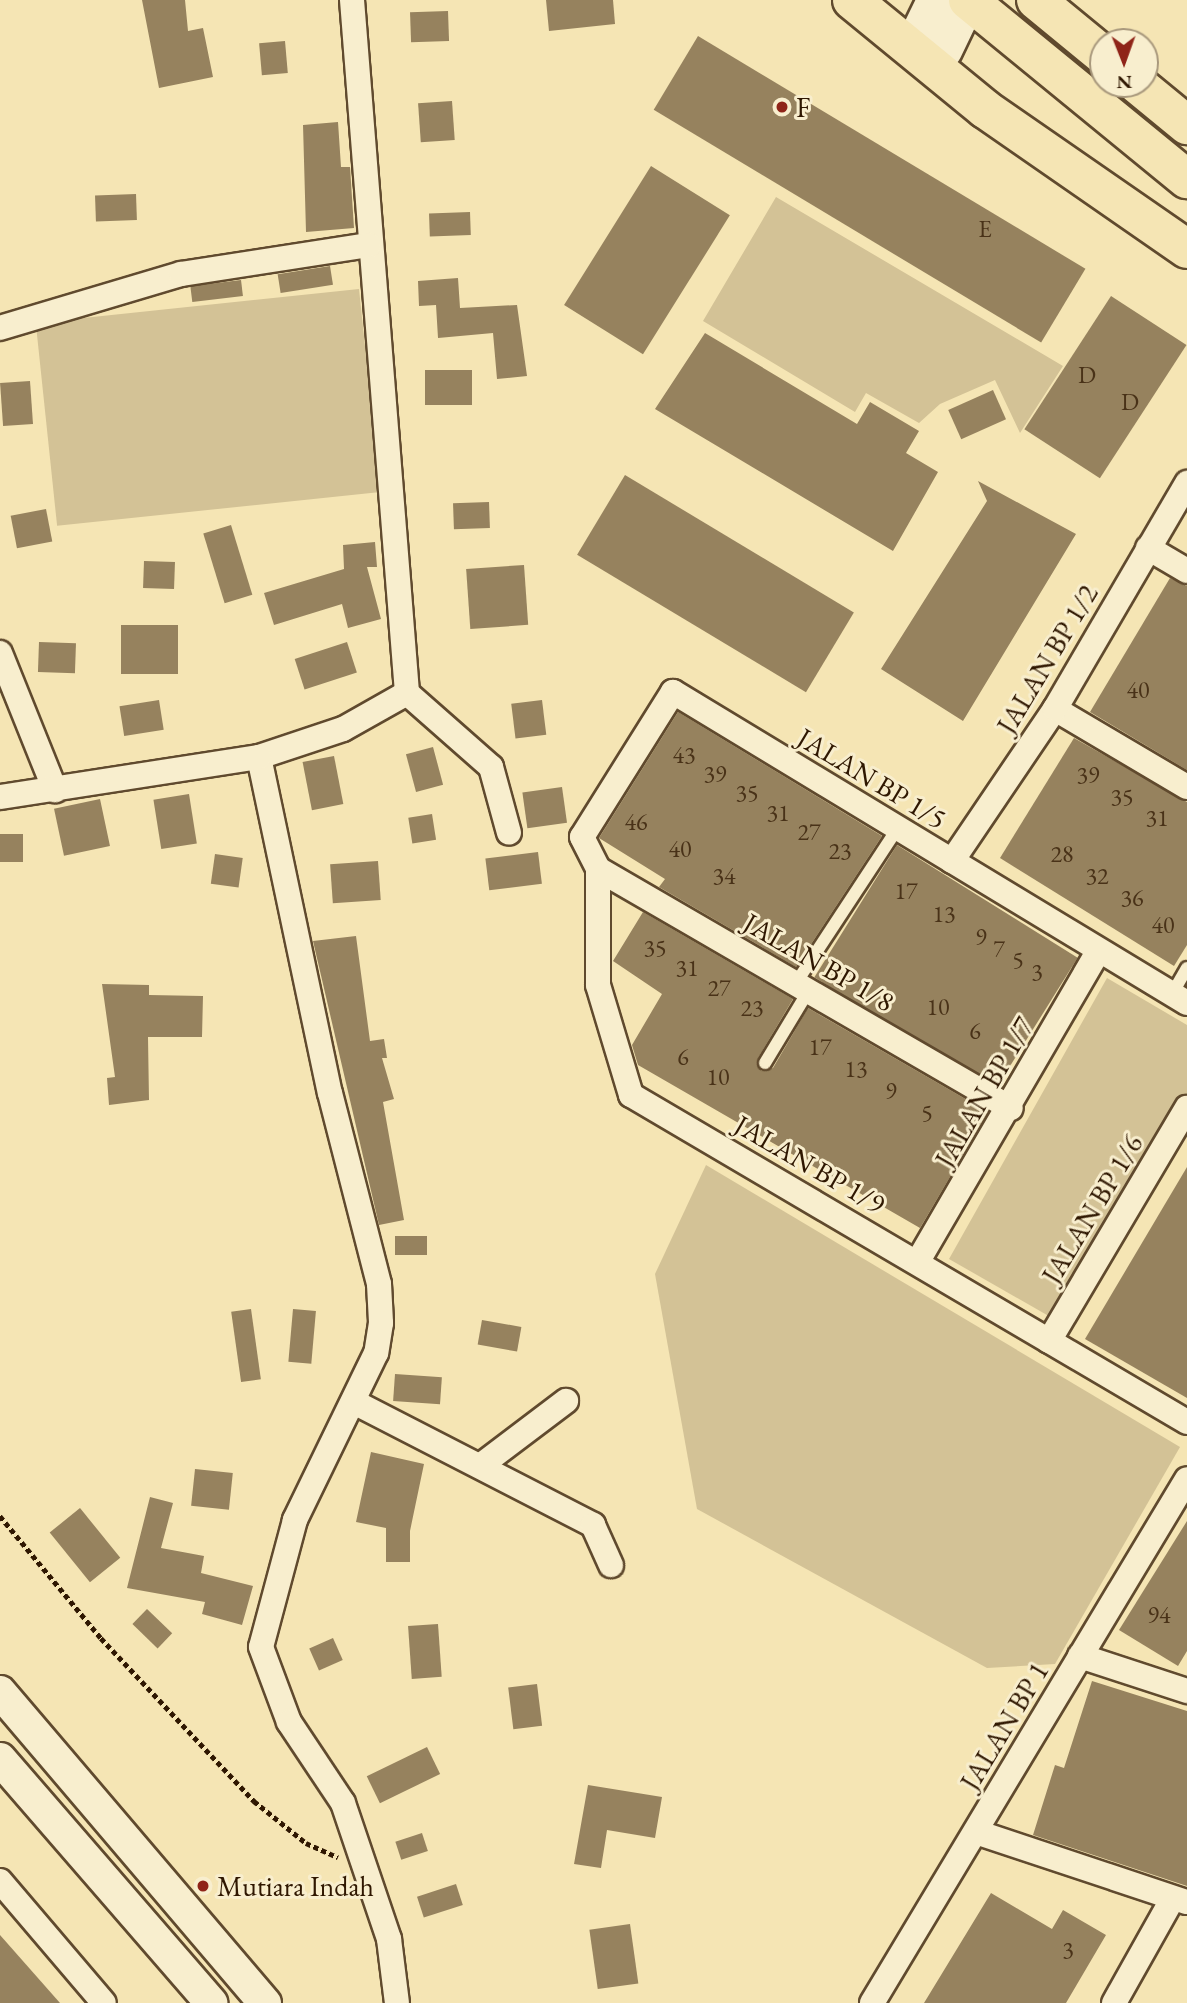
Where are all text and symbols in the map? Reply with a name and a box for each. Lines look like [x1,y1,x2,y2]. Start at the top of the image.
north arrow [1089,28,1159,98]
text: N [1116,70,1132,95]
place label: F [796,90,810,124]
marker: F [774,99,790,115]
house number: E [978,215,992,243]
house number: D [1078,361,1096,389]
house number: D [1121,388,1139,416]
street label: JALAN BP 1/2 [989,578,1105,740]
house number: 40 [1126,676,1150,704]
street label: JALAN BP 1/5 [791,720,953,836]
house number: 43 [672,741,696,769]
house number: 39 [703,760,727,788]
house number: 39 [1076,761,1100,789]
house number: 35 [735,779,759,807]
house number: 35 [1110,783,1134,811]
house number: 31 [766,799,790,827]
house number: 31 [1145,804,1169,832]
house number: 46 [624,808,648,836]
house number: 27 [797,818,821,846]
house number: 40 [668,835,692,863]
house number: 23 [828,837,852,865]
house number: 28 [1050,840,1074,868]
house number: 34 [712,862,736,890]
house number: 32 [1085,862,1109,890]
house number: 17 [894,877,918,905]
house number: 36 [1120,884,1144,912]
house number: 13 [932,900,956,928]
street label: JALAN BP 1/8 [738,905,900,1019]
house number: 40 [1151,911,1175,939]
house number: 9 [975,923,987,951]
house number: 35 [643,934,667,962]
house number: 7 [993,935,1005,963]
house number: 5 [1012,946,1024,974]
house number: 31 [675,954,699,982]
house number: 3 [1031,958,1043,986]
house number: 27 [707,974,731,1002]
house number: 10 [926,993,950,1021]
house number: 23 [740,994,764,1022]
street label: JALAN BP 1/7 [927,1011,1041,1173]
house number: 6 [969,1017,981,1045]
house number: 17 [808,1033,832,1061]
house number: 6 [677,1043,689,1071]
house number: 13 [844,1055,868,1083]
house number: 10 [706,1063,730,1091]
house number: 9 [885,1077,897,1105]
house number: 5 [921,1099,933,1127]
street label: JALAN BP 1/9 [729,1107,891,1221]
street label: JALAN BP 1/6 [1034,1128,1150,1290]
house number: 94 [1147,1601,1171,1629]
street label: JALAN BP 1 [953,1656,1055,1796]
place label: Mutiara Indah [217,1869,374,1903]
marker: Mutiara Indah [195,1878,211,1894]
house number: 3 [1062,1936,1074,1964]

